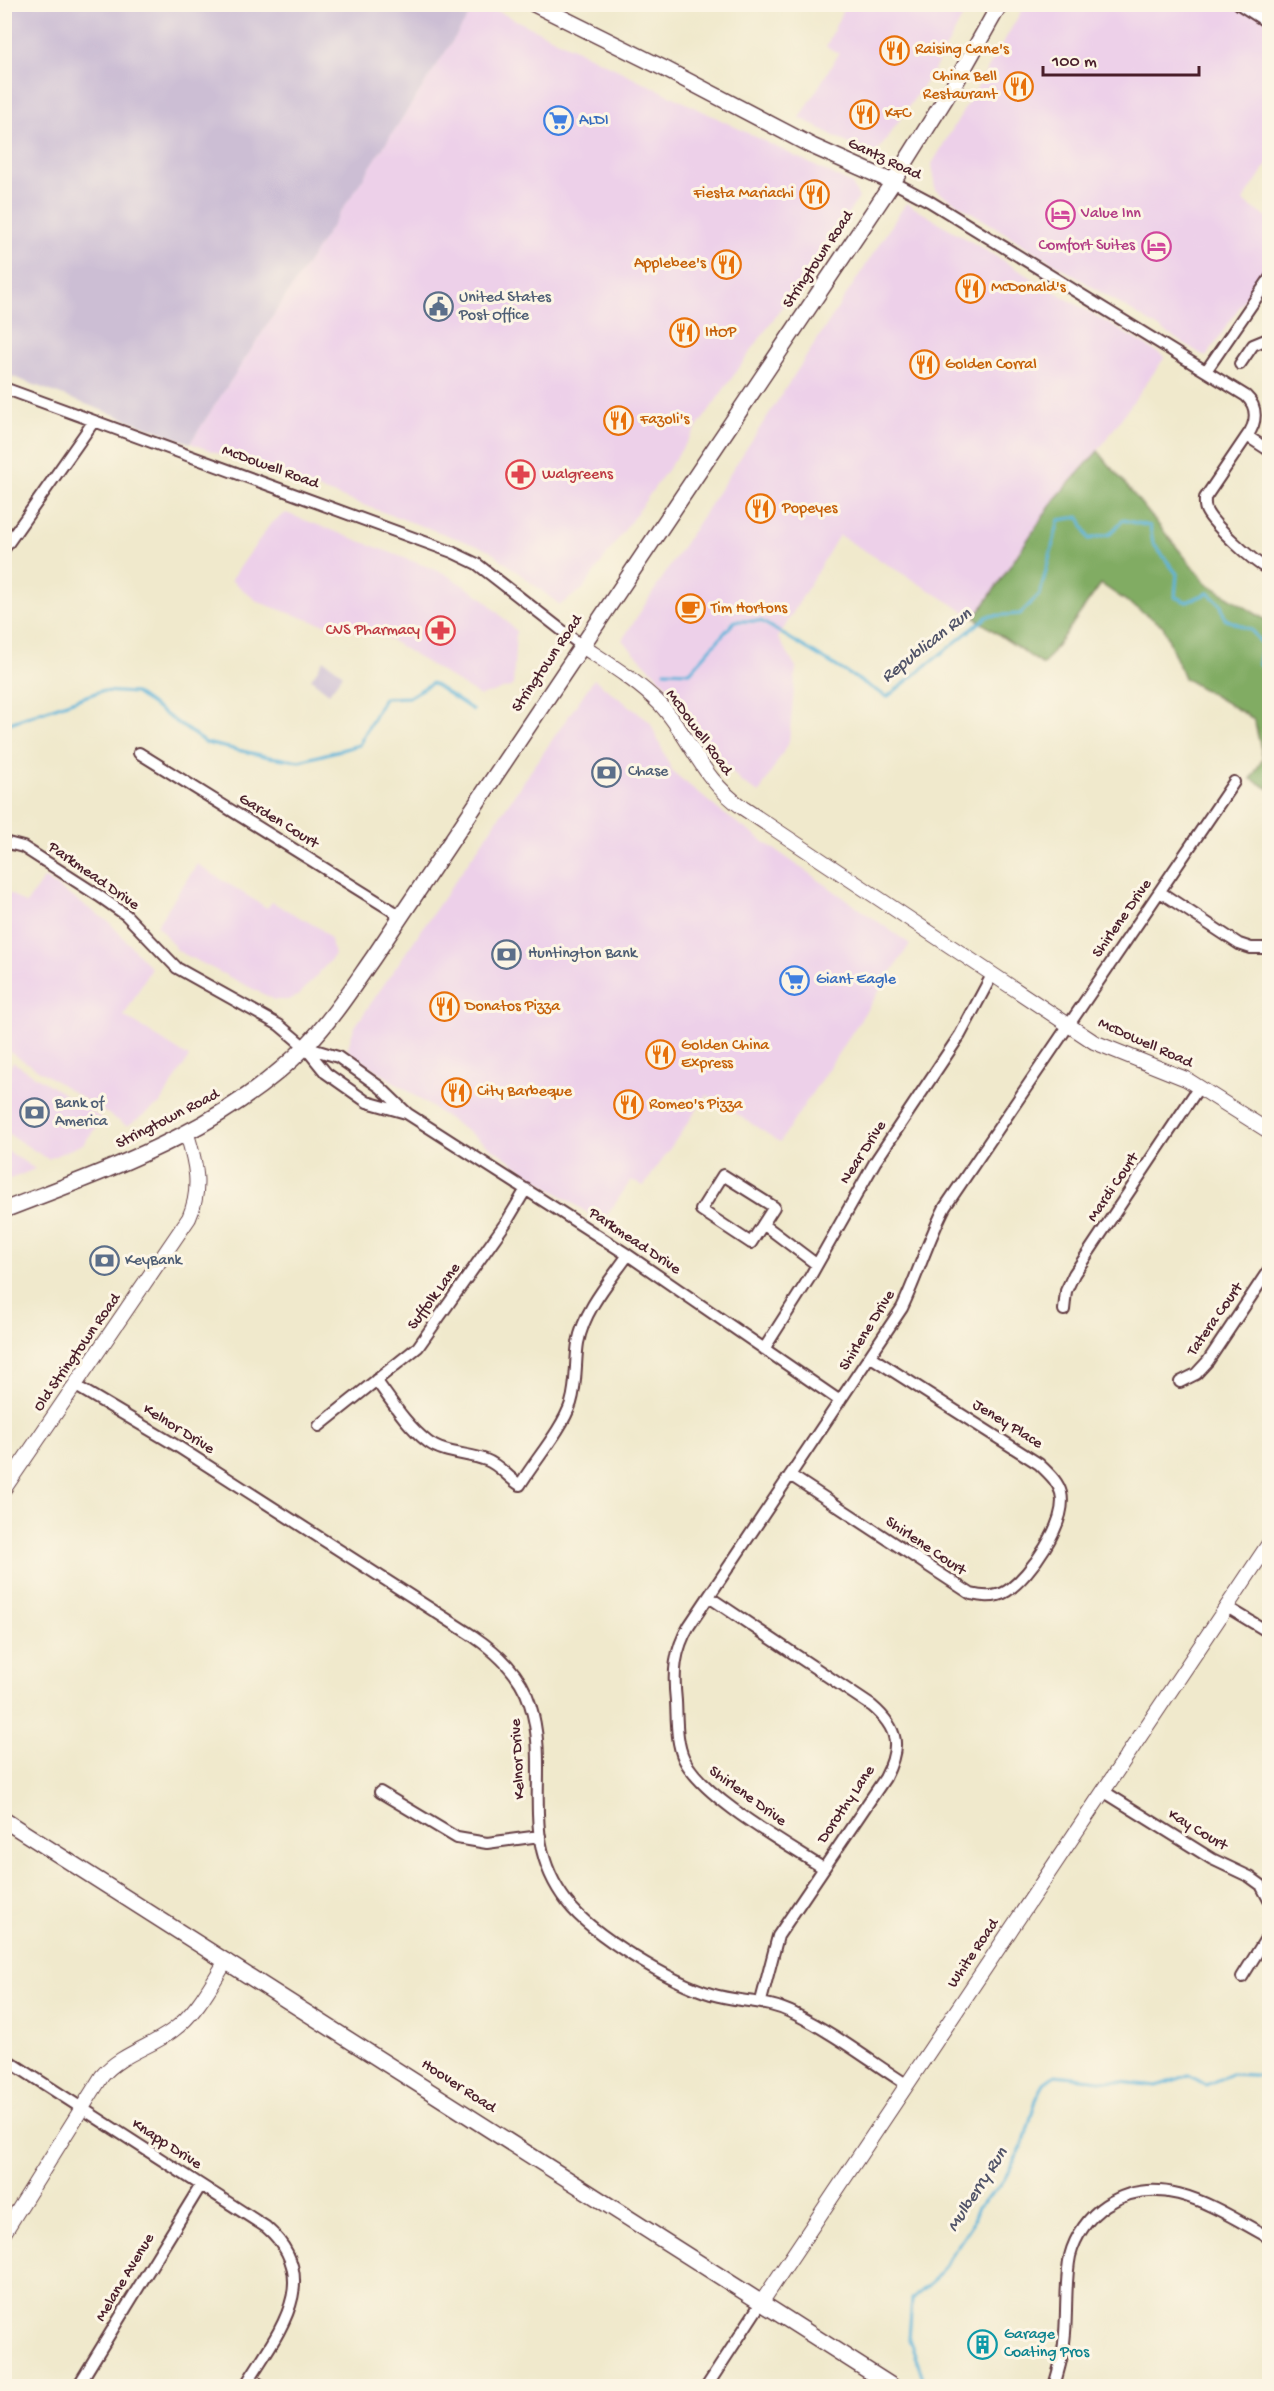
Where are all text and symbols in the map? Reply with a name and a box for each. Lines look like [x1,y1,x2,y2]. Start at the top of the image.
restaurant icon: Raising Cane's [878,34,910,66]
scale bar [1043,39,1199,77]
place label: Raising Cane's [915,41,1010,60]
text: 100 m [1051,52,1097,73]
place label: China Bell Restaurant [923,68,998,105]
restaurant icon: China Bell Restaurant [1002,70,1034,102]
restaurant icon: KFC [848,98,880,130]
supermarket icon: ALDI [542,105,574,137]
place label: KFC [885,105,912,124]
place label: ALDI [579,112,609,131]
street label: Gantz Road [844,135,925,186]
restaurant icon: Fiesta Mariachi [799,178,831,210]
place label: Fiesta Mariachi [692,185,794,204]
hotel icon: Value Inn [1044,198,1076,230]
place label: Value Inn [1080,205,1141,224]
street label: Stringtown Road [779,206,859,312]
hotel icon: Comfort Suites [1140,230,1172,262]
place label: Comfort Suites [1038,237,1136,256]
restaurant icon: Applebee's [711,248,743,280]
place label: Applebee's [634,255,707,274]
restaurant icon: McDonald's [954,272,986,304]
place label: McDonald's [991,279,1067,298]
place label: United States Post Office [458,289,552,326]
public building icon: United States Post Office [422,291,454,323]
restaurant icon: IHOP [668,317,700,349]
place label: IHOP [705,324,737,343]
restaurant icon: Golden Corral [908,349,940,381]
place label: Golden Corral [945,356,1037,375]
restaurant icon: Fazoli's [603,404,635,436]
place label: Fazoli's [639,411,690,430]
street label: McDowell Road [219,442,323,495]
pharmacy icon: Walgreens [505,459,537,491]
place label: Walgreens [542,466,614,485]
restaurant icon: Popeyes [745,493,777,525]
place label: Popeyes [781,500,838,519]
cafe icon: Tim Hortons [674,593,706,625]
place label: Tim Hortons [710,600,788,619]
water label: Republican Run [878,604,977,688]
street label: Stringtown Road [508,610,588,716]
pharmacy icon: CVS Pharmacy [425,615,457,647]
place label: CVS Pharmacy [326,622,420,641]
street label: McDowell Road [660,686,737,781]
bank icon: Chase [591,756,623,788]
place label: Chase [628,763,669,782]
street label: Garden Court [235,790,323,855]
street label: Parkmead Drive [43,838,143,916]
street label: Shirlene Drive [1089,875,1157,962]
bank icon: Huntington Bank [491,938,523,970]
place label: Huntington Bank [528,945,639,964]
supermarket icon: Giant Eagle [779,964,811,996]
place label: Giant Eagle [816,971,897,990]
restaurant icon: Donatos Pizza [428,991,460,1023]
place label: Donatos Pizza [464,998,561,1017]
street label: McDowell Road [1095,1015,1197,1074]
place label: Golden China Express [681,1037,770,1074]
restaurant icon: Golden China Express [644,1039,676,1071]
restaurant icon: City Barbeque [440,1076,472,1108]
place label: City Barbeque [477,1083,573,1102]
street label: Stringtown Road [113,1085,224,1154]
restaurant icon: Romeo's Pizza [612,1089,644,1121]
place label: Bank of America [54,1095,109,1132]
place label: Romeo's Pizza [649,1096,744,1115]
bank icon: Bank of America [18,1097,50,1129]
street label: Near Drive [836,1117,892,1188]
street label: Mardi Court [1084,1149,1145,1226]
street label: Parkmead Drive [583,1204,684,1280]
bank icon: KeyBank [88,1245,120,1277]
place label: KeyBank [125,1252,184,1271]
street label: Suffolk Lane [404,1259,466,1334]
street label: Tatera Court [1183,1279,1249,1361]
street label: Shirlene Drive [836,1287,901,1375]
street label: Old Stringtown Road [30,1289,127,1416]
street label: Jeney Place [968,1396,1046,1454]
street label: Kelnor Drive [139,1401,218,1460]
street label: Shirlene Court [881,1513,970,1582]
street label: Kelnor Drive [507,1717,531,1800]
street label: Shirlene Drive [704,1762,790,1832]
street label: Dorothy Lane [813,1762,880,1848]
street label: Kay Court [1164,1806,1231,1857]
street label: White Road [944,1915,1005,1992]
street label: Hoover Road [417,2056,500,2119]
street label: Knapp Drive [127,2115,205,2175]
water label: Mulberry Run [943,2144,1013,2236]
street label: Melane Avenue [92,2230,160,2326]
place label: Garage Coating Pros [1004,2326,1090,2363]
building icon: Garage Coating Pros [967,2328,999,2360]

